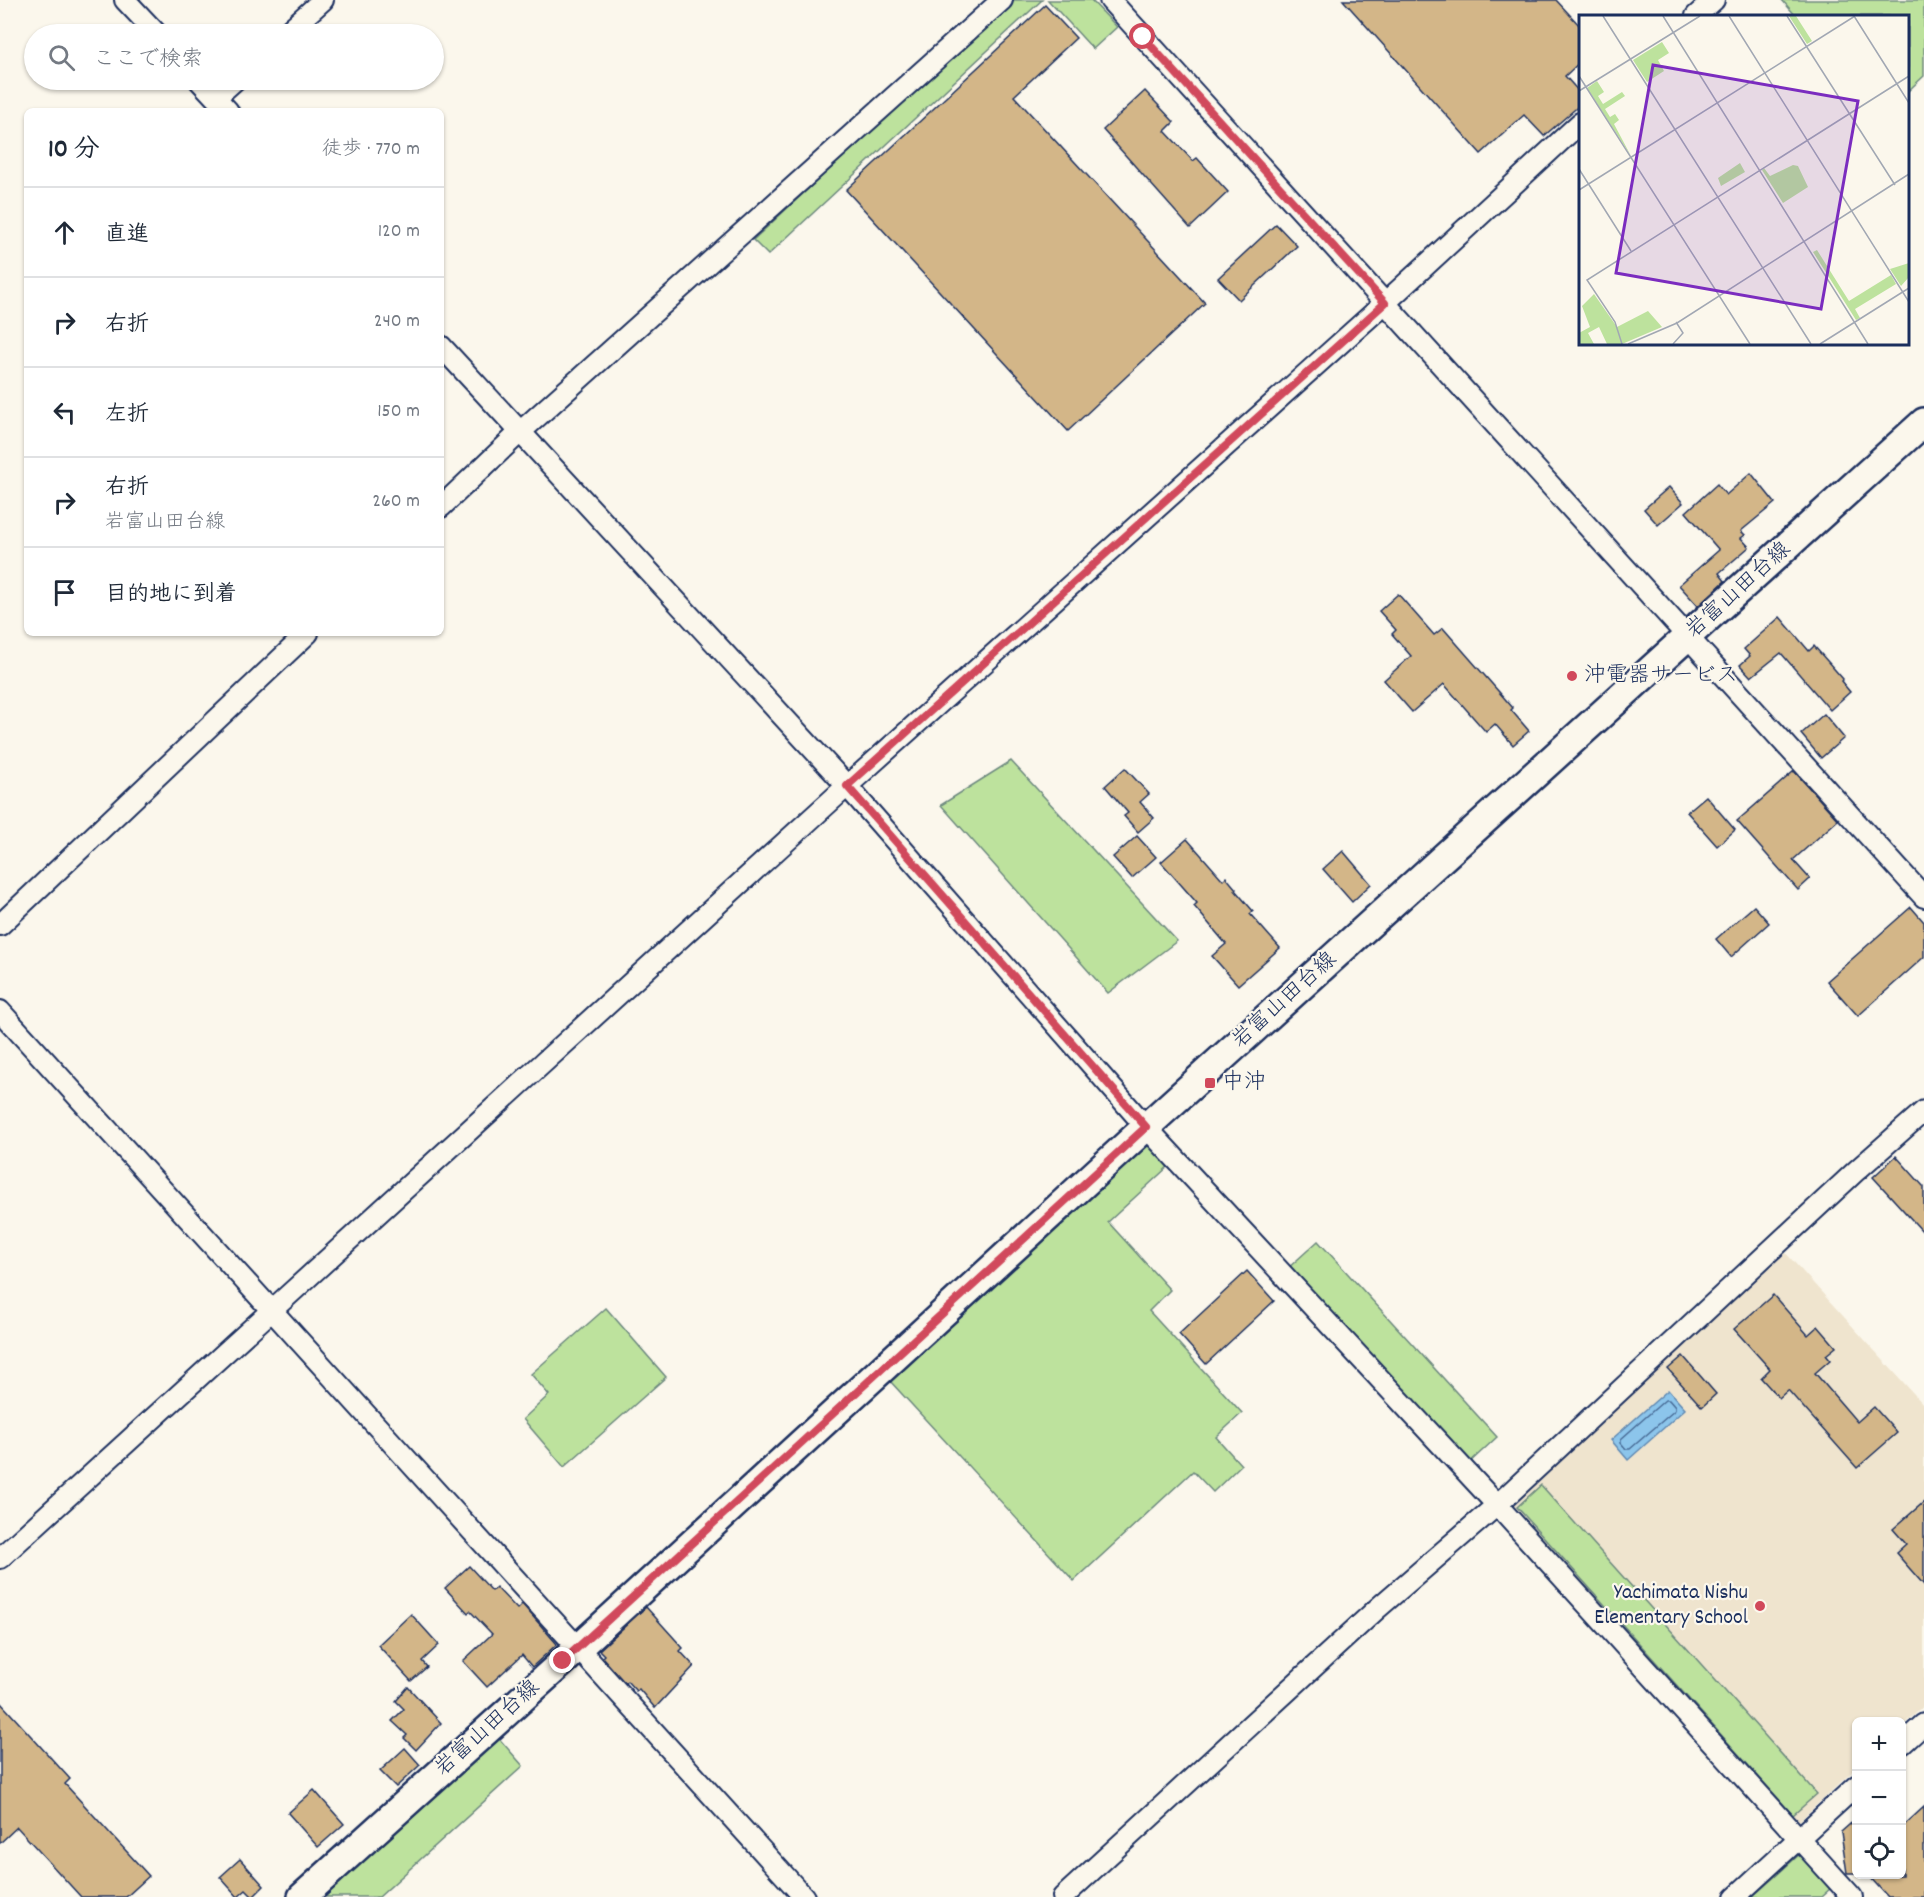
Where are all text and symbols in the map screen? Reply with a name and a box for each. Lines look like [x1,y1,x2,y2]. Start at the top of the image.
inset map [1579,15,1909,345]
route start [1129,23,1155,49]
search box [24,24,444,90]
icon: search [45,41,78,74]
text: ここで検索 [93,45,203,76]
text: 10 分 [48,132,100,169]
text: 徒歩 · 770 m [322,136,420,164]
icon: ahead [48,216,81,249]
text: 120 m [378,218,420,246]
text: 直進 [105,220,149,251]
icon: right [48,306,81,339]
text: 240 m [374,308,420,336]
text: 右折 [105,310,149,341]
icon: left [48,396,81,429]
text: 150 m [377,398,420,426]
text: 左折 [105,400,149,431]
text: 右折 [105,473,149,504]
icon: right [48,486,81,519]
text: 260 m [372,488,420,516]
text: 岩富山田台線 [105,509,225,537]
street label: 岩富山田台線 [1680,535,1798,647]
icon: arrive [48,576,81,609]
text: 目的地に到着 [105,580,237,611]
place label: 沖電器サービス [1584,661,1738,692]
marker: 沖電器サービス [1565,669,1579,683]
street label: 岩富山田台線 [1226,945,1344,1057]
place label: 中沖 [1222,1068,1266,1099]
marker: 中沖 [1203,1076,1217,1090]
place label: Yachimata Nishu Elementary School [1594,1578,1748,1634]
marker: Yachimata Nishu Elementary School [1753,1599,1767,1613]
route end [549,1647,575,1673]
street label: 岩富山田台線 [429,1673,547,1785]
map controls [1852,1717,1906,1879]
button: + [1852,1717,1906,1771]
button: − [1852,1771,1906,1825]
button: locate [1852,1825,1906,1879]

